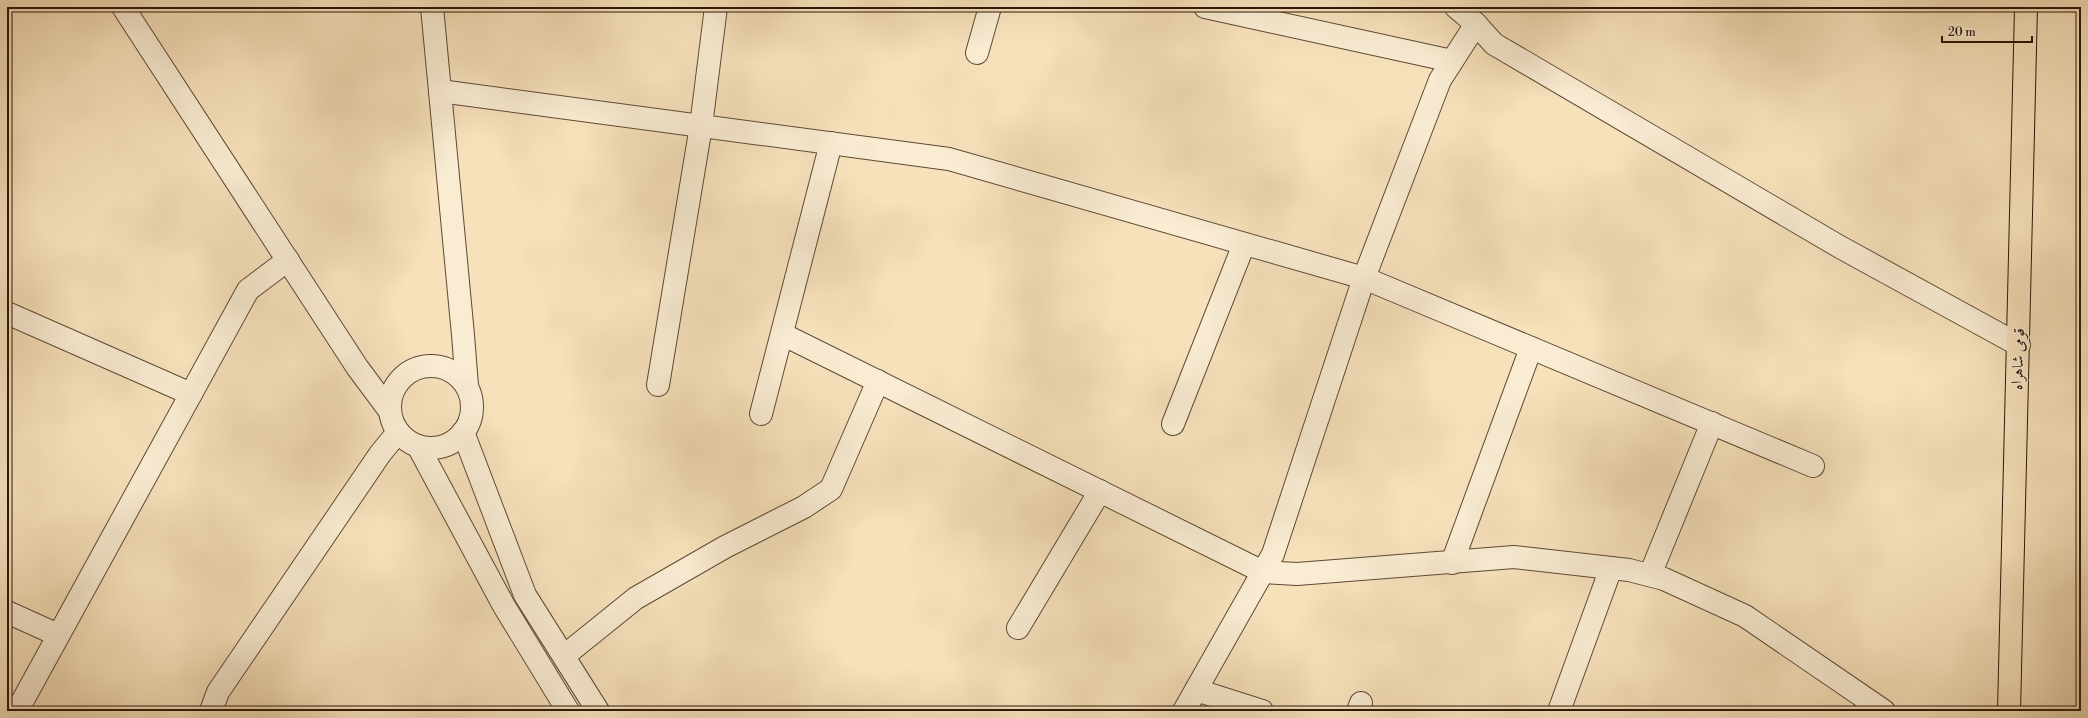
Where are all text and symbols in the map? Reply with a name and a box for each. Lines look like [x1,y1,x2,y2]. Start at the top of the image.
scale bar [1942,18,2032,44]
text: 20 m [1948,25,1976,40]
street label: قومی شاہراہ [2007,328,2029,390]

